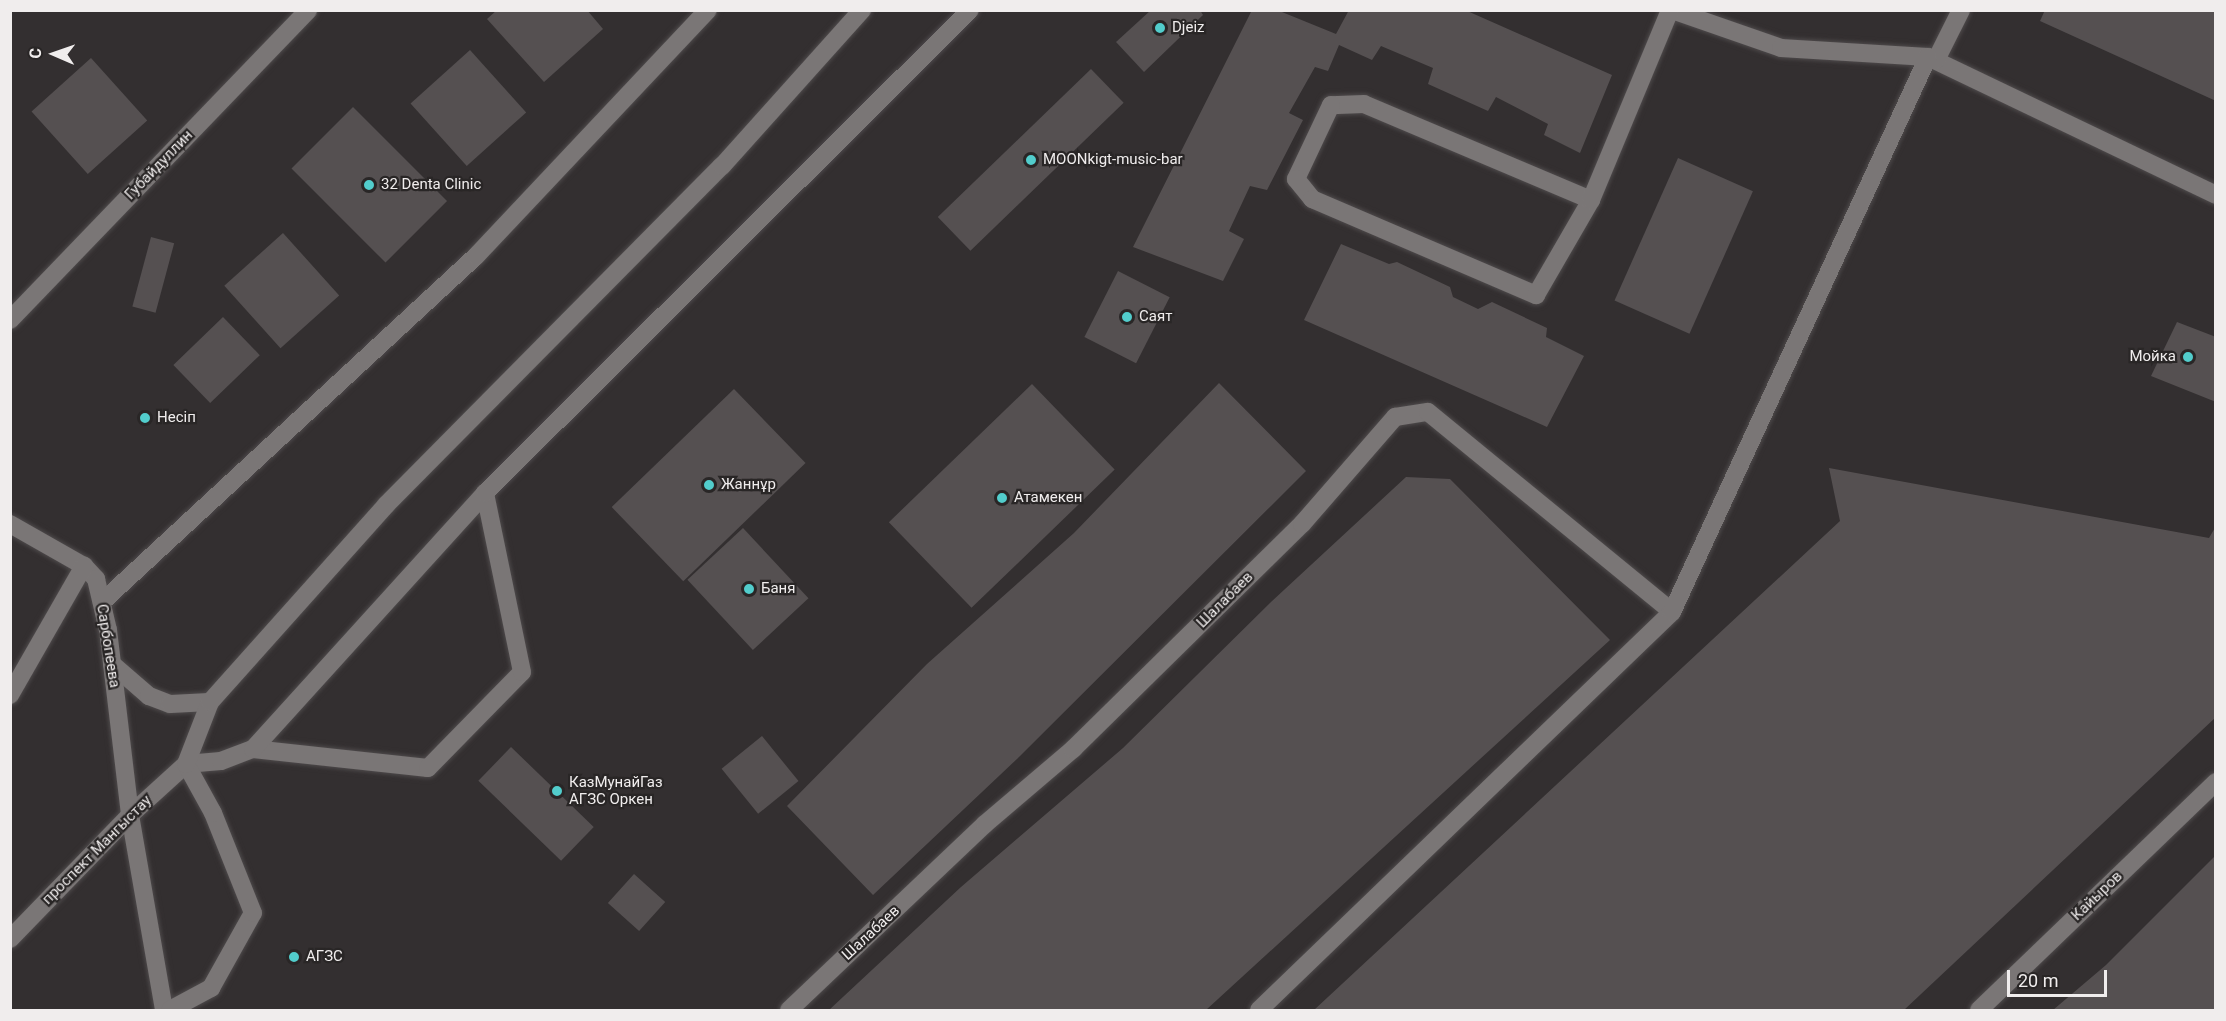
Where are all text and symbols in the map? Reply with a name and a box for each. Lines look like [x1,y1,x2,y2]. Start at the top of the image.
place label: Djeiz [1172,19,1204,37]
marker: Djeiz [1153,21,1167,35]
north arrow [24,24,84,84]
text: С [26,48,45,59]
street label: Губайдуллин [121,126,197,204]
place label: MOONkigt-music-bar [1043,151,1183,169]
marker: MOONkigt-music-bar [1024,153,1038,167]
place label: 32 Denta Clinic [381,176,481,194]
marker: 32 Denta Clinic [362,178,376,192]
place label: Саят [1139,308,1172,326]
marker: Саят [1120,310,1134,324]
place label: Мойка [2129,348,2176,366]
marker: Мойка [2181,350,2195,364]
place label: Несіп [157,409,196,427]
marker: Несіп [138,411,152,425]
place label: Жаннұр [721,476,776,494]
marker: Жаннұр [702,478,716,492]
place label: Атамекен [1014,489,1082,507]
marker: Атамекен [995,491,1009,505]
street label: Шалабаев [1193,568,1257,632]
place label: Баня [761,580,795,598]
marker: Баня [742,582,756,596]
street label: Сарбопеева [93,603,123,689]
place label: КазМунайГаз АГЗС Оркен [569,773,663,808]
marker: КазМунайГаз АГЗС Оркен [550,784,564,798]
street label: проспект Мангыстау [39,792,155,908]
street label: Кайыров [2068,867,2126,925]
street label: Шалабаев [838,902,904,964]
place label: АГЗС [306,948,343,966]
marker: АГЗС [287,950,301,964]
scale bar [2010,958,2110,996]
text: 20 m [2018,970,2058,991]

